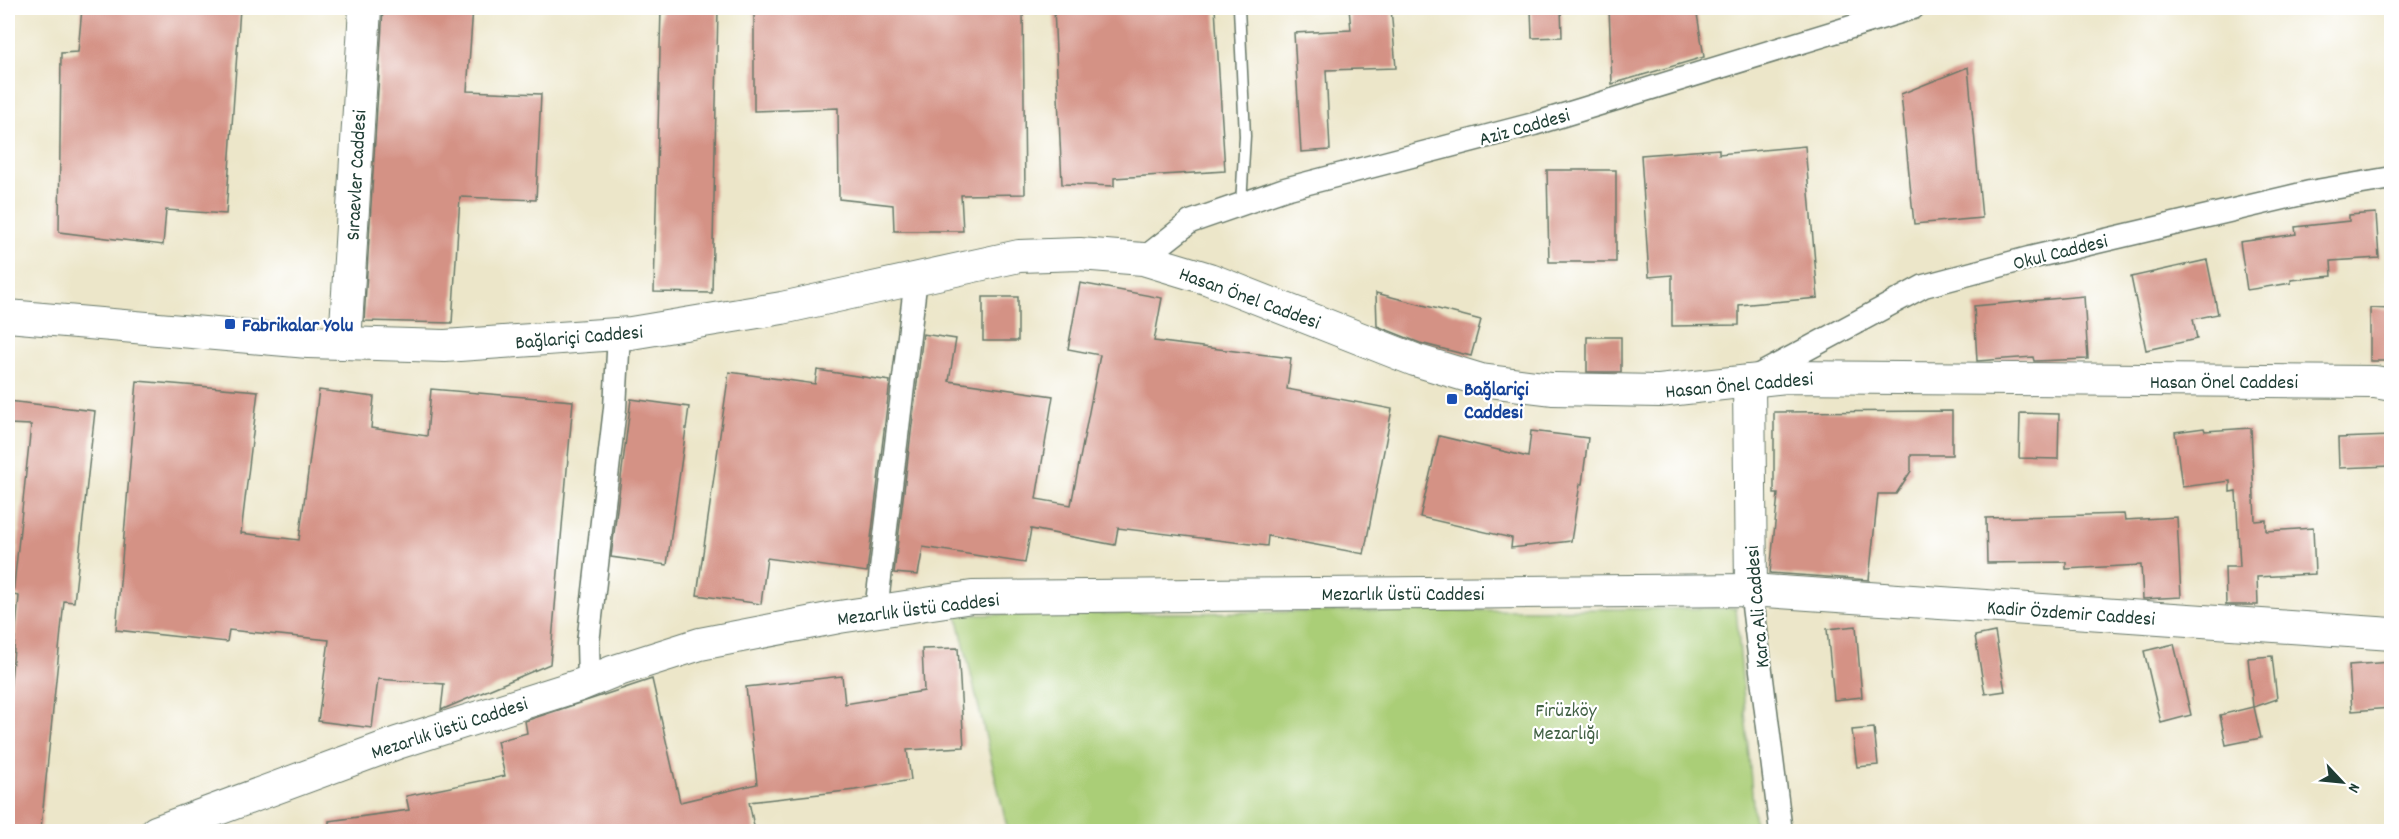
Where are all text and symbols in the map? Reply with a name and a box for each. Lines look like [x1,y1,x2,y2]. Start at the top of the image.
street label: Aziz Caddesi [1476,102,1574,155]
street label: Sıraevler Caddesi [341,109,375,241]
street label: Okul Caddesi [2010,229,2111,279]
street label: Hasan Önel Caddesi [1174,261,1324,338]
place label: Fabrikalar Yolu [242,313,353,341]
marker: Fabrikalar Yolu [223,317,237,331]
street label: Bağlariçi Caddesi [514,319,645,359]
street label: Hasan Önel Caddesi [1664,367,1815,407]
street label: Hasan Önel Caddesi [2150,370,2299,398]
place label: Bağlariçi Caddesi [1464,377,1529,428]
marker: Bağlariçi Caddesi [1445,392,1459,406]
street label: Kara Ali Caddesi [1740,544,1778,669]
street label: Mezarlık Üstü Caddesi [1321,582,1485,610]
street label: Mezarlık Üstü Caddesi [836,587,1001,635]
street label: Kadir Özdemir Caddesi [1986,595,2156,635]
street label: Mezarlık Üstü Caddesi [368,691,532,768]
park label: Firüzköy Mezarlığı [1533,698,1599,749]
north arrow [2312,752,2372,812]
text: N [2341,779,2365,796]

